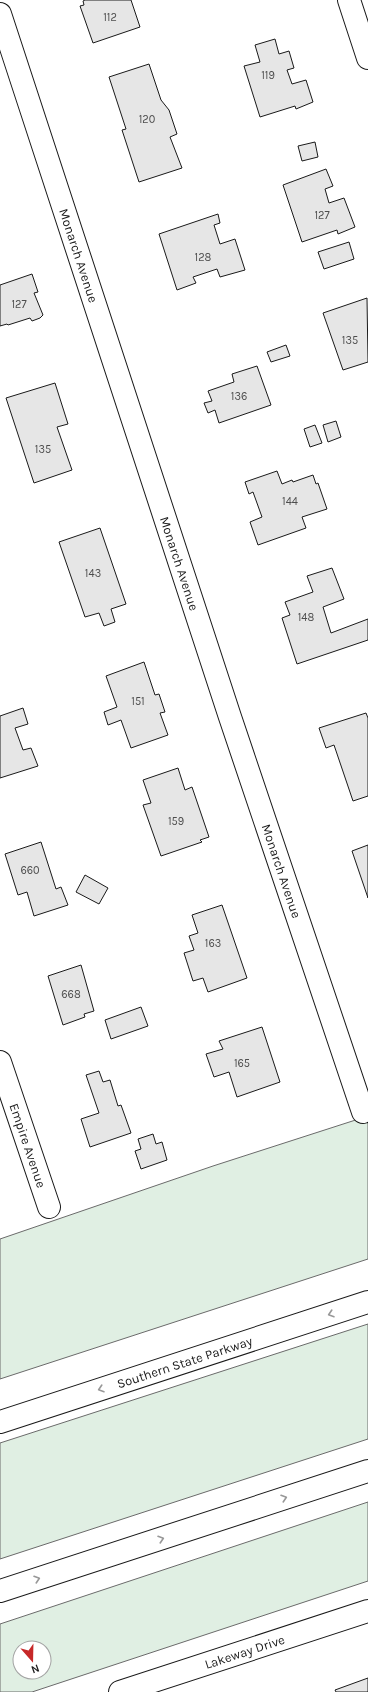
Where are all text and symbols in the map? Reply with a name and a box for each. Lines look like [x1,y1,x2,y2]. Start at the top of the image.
house number: 112 [103,11,117,24]
house number: 119 [261,69,275,82]
house number: 120 [139,113,155,126]
street label: Monarch Avenue [57,206,102,305]
house number: 127 [314,209,330,222]
house number: 128 [195,251,212,264]
house number: 127 [11,298,27,311]
house number: 135 [342,334,358,347]
house number: 136 [231,390,247,403]
house number: 135 [35,443,51,456]
house number: 144 [282,495,298,508]
street label: Monarch Avenue [157,514,202,613]
house number: 143 [85,567,101,580]
house number: 148 [298,611,315,624]
house number: 151 [131,695,145,708]
house number: 159 [168,815,184,828]
street label: Monarch Avenue [259,822,305,920]
house number: 660 [20,864,40,877]
house number: 163 [205,937,221,950]
house number: 668 [61,988,81,1001]
house number: 165 [234,1057,250,1070]
street label: Empire Avenue [7,1101,50,1190]
one-way arrow [328,1309,335,1318]
street label: Southern State Parkway [115,1333,254,1391]
one-way arrow [97,1384,104,1393]
one-way arrow [281,1495,288,1503]
one-way arrow [157,1535,164,1543]
one-way arrow [33,1575,40,1584]
street label: Lakeway Drive [203,1631,287,1671]
north arrow [12,1640,52,1680]
text: N [29,1661,41,1676]

